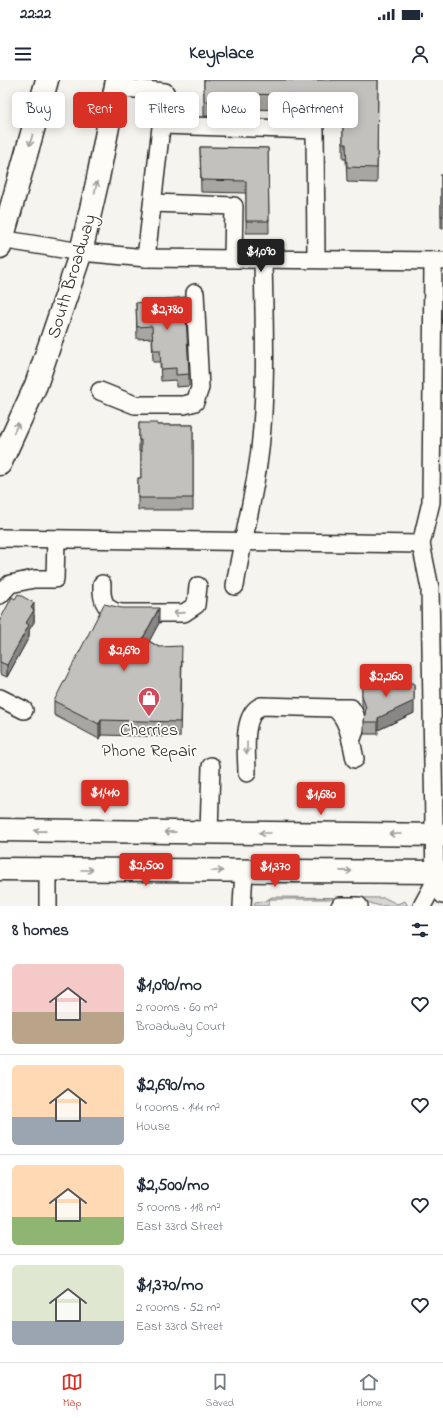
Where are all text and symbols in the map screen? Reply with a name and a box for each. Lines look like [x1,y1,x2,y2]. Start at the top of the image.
text: 22:22 [20,3,51,25]
text: Keyplace [189,41,254,67]
icon: menu [12,43,34,65]
icon: person [409,43,431,65]
chip: Buy [12,92,65,128]
chip: Rent [73,92,127,128]
chip: Filters [135,92,199,128]
chip: New [207,92,260,128]
chip: Apartment [268,92,358,128]
one-way arrow [27,133,34,146]
one-way arrow [93,180,101,193]
street label: South Broadway [42,211,104,342]
pin: $1,090 [228,239,294,273]
text: $1,090 [246,242,276,261]
pin: $2,780 [134,297,200,331]
text: $2,780 [151,300,183,319]
one-way arrow [13,423,20,435]
one-way arrow [173,609,186,616]
pin: $2,690 [91,638,157,672]
text: $2,690 [108,641,140,660]
pin: $2,260 [353,664,419,698]
text: $2,260 [369,667,403,686]
shop icon: Cherries Phone Repair [136,685,162,718]
place label: Cherries Phone Repair [101,718,197,765]
one-way arrow [243,741,251,754]
pin: $1,410 [72,780,138,814]
pin: $1,680 [288,782,354,816]
text: $1,410 [90,783,120,802]
text: $1,680 [306,785,336,804]
one-way arrow [34,827,47,835]
one-way arrow [164,828,177,836]
one-way arrow [259,829,272,837]
one-way arrow [389,830,402,838]
pin: $2,500 [113,853,179,887]
pin: $1,370 [242,854,308,888]
text: $2,500 [128,856,164,875]
text: $1,370 [260,857,290,876]
one-way arrow [80,866,93,874]
one-way arrow [210,867,223,875]
one-way arrow [339,867,352,875]
text: 8 homes [12,918,69,943]
icon: filters [409,919,431,941]
text: $1,090/mo [136,973,202,998]
icon: home [44,980,92,1028]
icon: heart [409,993,431,1015]
text: 2 rooms · 60 m² [136,998,218,1017]
text: Broadway Court [136,1017,226,1036]
text: $2,690/mo [136,1073,205,1098]
icon: home [44,1081,92,1129]
icon: heart [409,1094,431,1116]
text: 4 rooms · 144 m² [136,1098,220,1117]
text: House [136,1117,170,1136]
text: $2,500/mo [136,1173,209,1198]
icon: home [44,1181,92,1229]
icon: heart [409,1194,431,1216]
text: 5 rooms · 118 m² [136,1198,221,1217]
text: East 33rd Street [136,1217,223,1236]
text: $1,370/mo [136,1273,203,1298]
icon: home [44,1281,92,1329]
icon: heart [409,1294,431,1316]
text: 2 rooms · 52 m² [136,1298,220,1317]
text: East 33rd Street [136,1317,223,1336]
tab: Map [61,1371,83,1411]
tab: Saved [205,1371,234,1411]
tab: Home [356,1371,382,1411]

